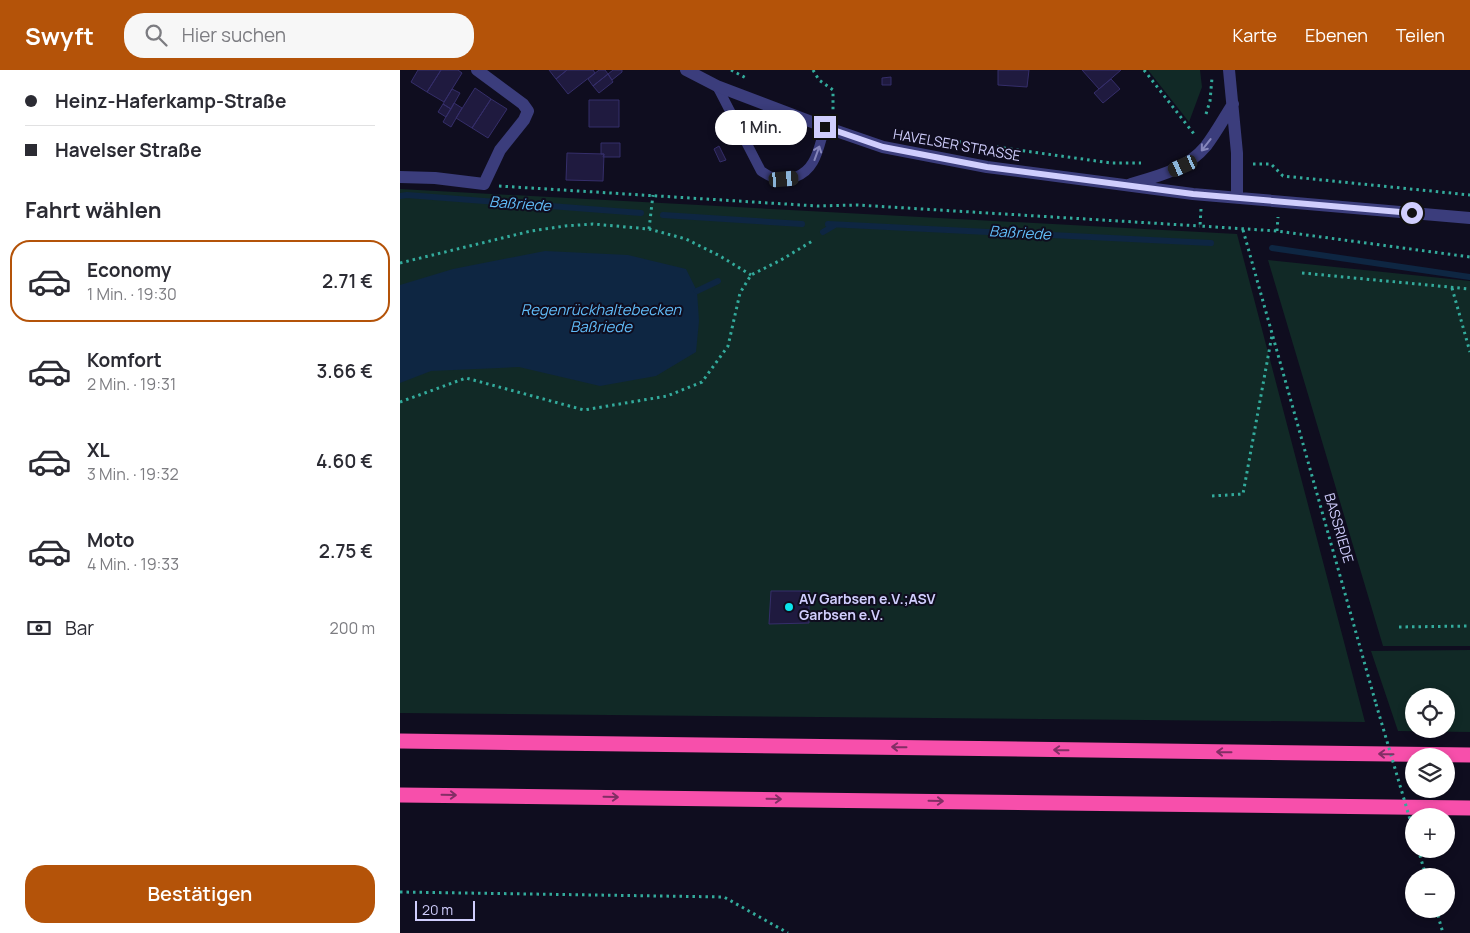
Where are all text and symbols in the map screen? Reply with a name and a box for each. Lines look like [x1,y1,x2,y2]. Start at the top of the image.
search box [124,13,474,58]
text: Swyft [25,19,94,52]
icon: search [142,21,170,49]
text: Hier suchen [182,22,286,48]
text: Karte [1233,23,1277,47]
text: Ebenen [1305,23,1368,47]
text: Teilen [1396,23,1445,47]
text: Heinz-Haferkamp-Straße [55,88,286,114]
callout: 1 Min. [715,110,808,144]
text: 1 Min. [740,116,782,138]
route end [814,116,836,138]
street label: HAVELSER STRASSE [892,124,1022,165]
text: Havelser Straße [55,137,202,163]
one-way arrow [1201,138,1212,151]
one-way arrow [813,146,822,161]
car [1166,153,1199,179]
car [768,170,799,188]
water label: Baßriede [488,191,553,216]
text: Fahrt wählen [25,195,162,225]
route start [1401,202,1423,224]
water label: Baßriede [989,220,1053,245]
text: Economy [87,257,171,283]
icon: car [27,259,72,304]
text: 2.71 € [322,268,373,294]
text: 1 Min. · 19:30 [87,283,177,305]
water label: Regenrückhaltebecken Baßriede [521,299,682,337]
text: Komfort [87,347,162,373]
icon: car [27,349,72,394]
text: 3.66 € [317,358,373,384]
text: 2 Min. · 19:31 [87,373,176,395]
text: XL [87,437,110,463]
icon: car [27,439,72,484]
text: 4.60 € [316,448,373,474]
text: 3 Min. · 19:32 [87,463,179,485]
street label: BASSRIEDE [1320,491,1359,565]
text: Moto [87,527,134,553]
icon: car [27,529,72,574]
text: 2.75 € [319,538,373,564]
text: 4 Min. · 19:33 [87,553,179,575]
place label: AV Garbsen e.V.;ASV Garbsen e.V. [799,589,935,624]
marker: AV Garbsen e.V.;ASV Garbsen e.V. [783,601,795,613]
icon: cash [25,614,53,642]
text: Bar [65,615,94,641]
text: 200 m [330,617,375,639]
map controls [1405,688,1455,918]
button: locate [1405,688,1455,738]
one-way arrow [891,743,907,752]
one-way arrow [1054,745,1070,755]
one-way arrow [1216,747,1232,757]
button: layers [1405,748,1455,798]
one-way arrow [1379,749,1395,759]
one-way arrow [440,791,456,800]
one-way arrow [602,792,619,802]
one-way arrow [765,794,781,804]
one-way arrow [928,796,944,806]
button: + [1405,808,1455,858]
button: Bestätigen [25,865,375,923]
button: − [1405,868,1455,918]
scale bar [415,898,475,921]
text: 20 m [422,900,453,919]

